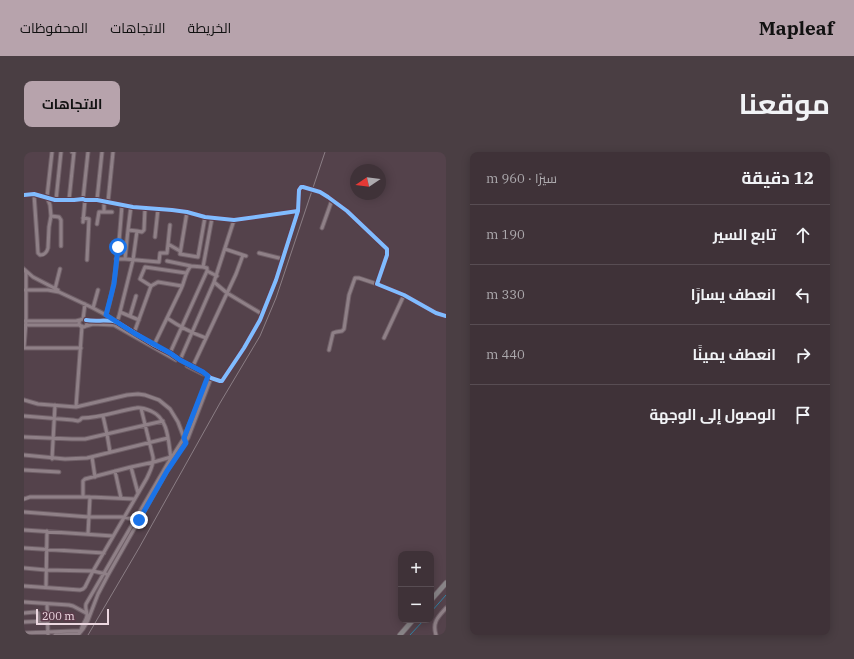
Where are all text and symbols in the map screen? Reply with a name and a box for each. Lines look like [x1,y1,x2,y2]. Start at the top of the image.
text: Mapleaf [759,16,834,40]
text: المحفوظات [20,19,88,37]
text: الاتجاهات [110,19,166,37]
text: الخريطة [188,19,231,37]
button: الاتجاهات [24,81,120,127]
text: موقعنا [739,85,830,122]
north arrow [350,164,386,200]
text: 12 دقيقة [742,167,814,189]
text: سيرًا · 960 m [486,170,557,187]
icon: ahead [792,224,814,246]
text: تابع السير [713,225,776,244]
text: 190 m [486,226,525,243]
route start [109,238,127,256]
icon: left [792,284,814,306]
text: انعطف يسارًا [691,285,776,304]
text: 330 m [486,286,525,303]
icon: right [792,344,814,366]
text: انعطف يمينًا [693,345,776,364]
text: 440 m [486,346,525,363]
icon: arrive [792,404,814,426]
text: الوصول إلى الوجهة [650,405,776,424]
route end [130,511,148,529]
map controls [398,551,434,623]
button: + [398,551,434,587]
button: − [398,587,434,623]
scale bar [36,607,109,626]
text: 200 m [42,609,75,623]

